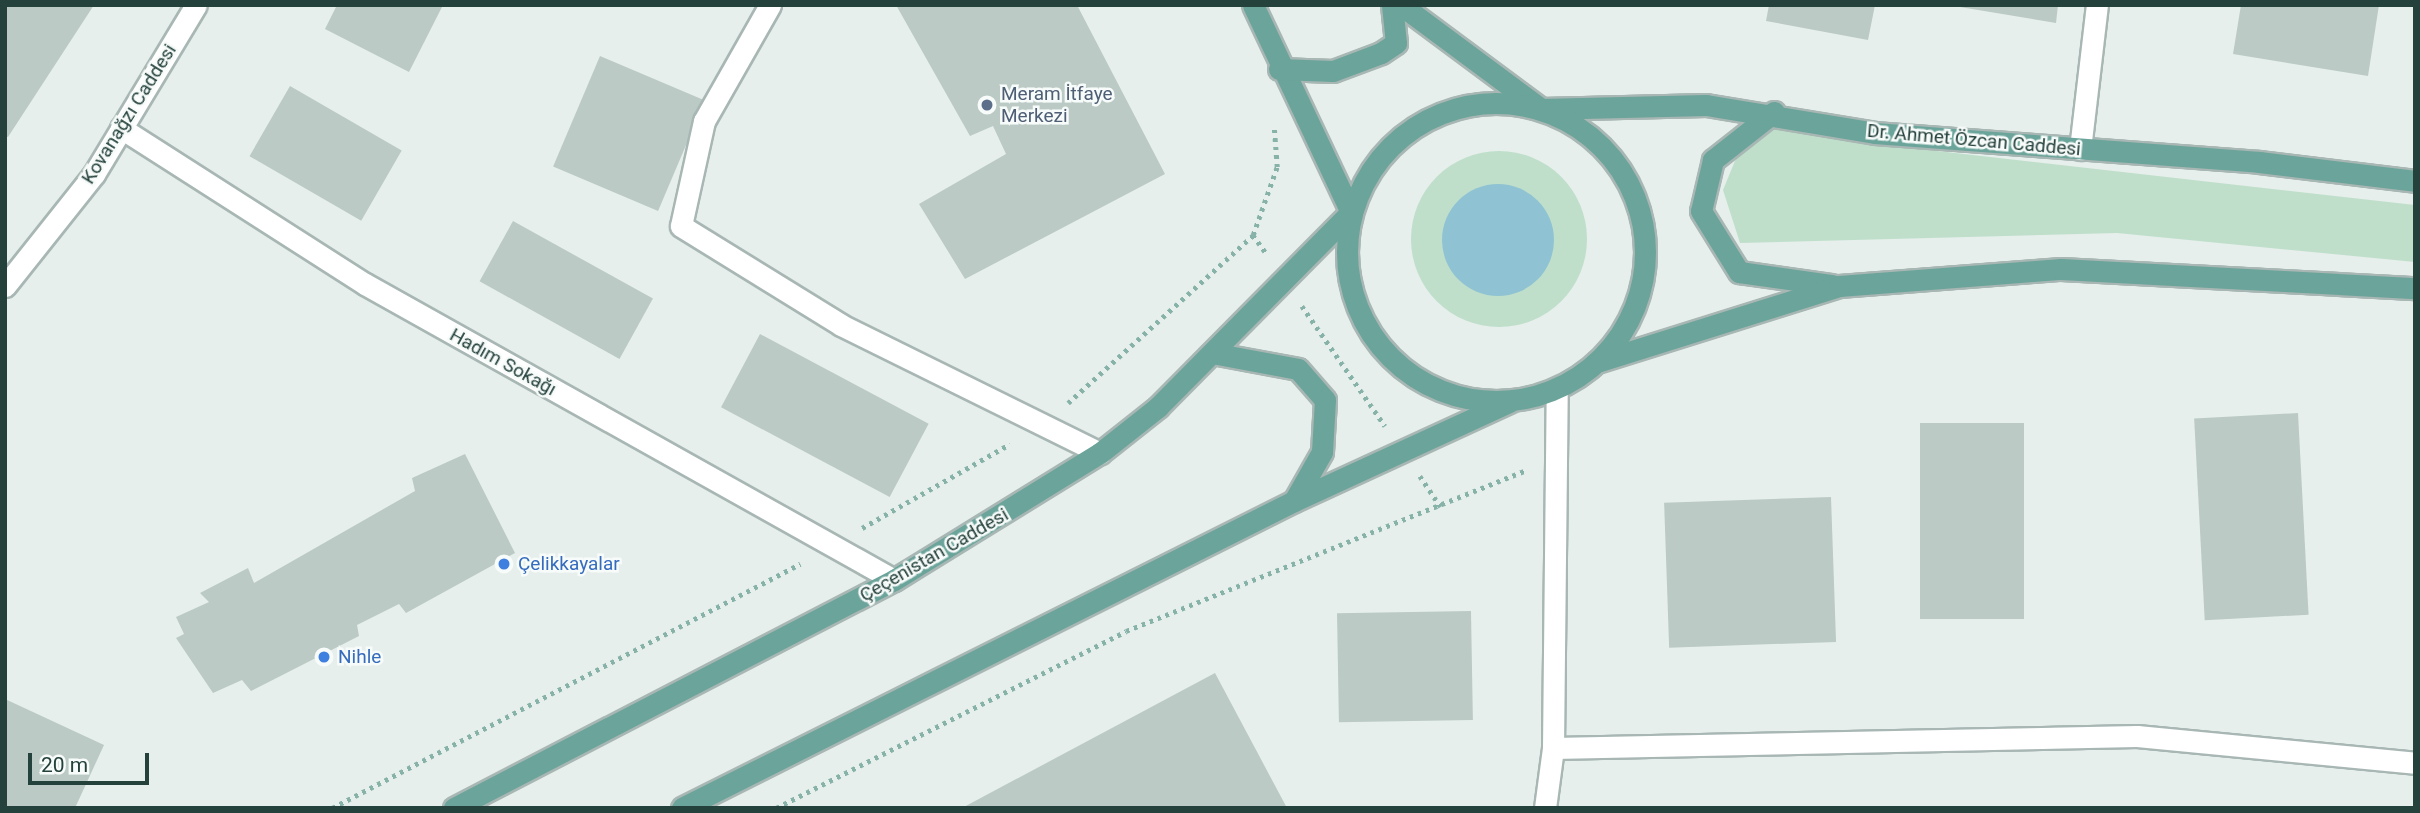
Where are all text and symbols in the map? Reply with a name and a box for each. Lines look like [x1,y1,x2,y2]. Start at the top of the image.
street label: Kovanağzı Caddesi [77,40,181,188]
place label: Meram İtfaye Merkezi [1001,83,1113,127]
marker: Meram İtfaye Merkezi [979,97,995,113]
street label: Dr. Ahmet Özcan Caddesi [1866,119,2082,161]
street label: Hadım Sokağı [446,323,560,401]
street label: Çeçenistan Caddesi [856,503,1012,607]
place label: Çelikkayalar [518,553,620,575]
marker: Çelikkayalar [496,556,512,572]
place label: Nihle [338,646,381,668]
marker: Nihle [316,649,332,665]
scale bar [32,740,152,784]
text: 20 m [41,753,88,777]

